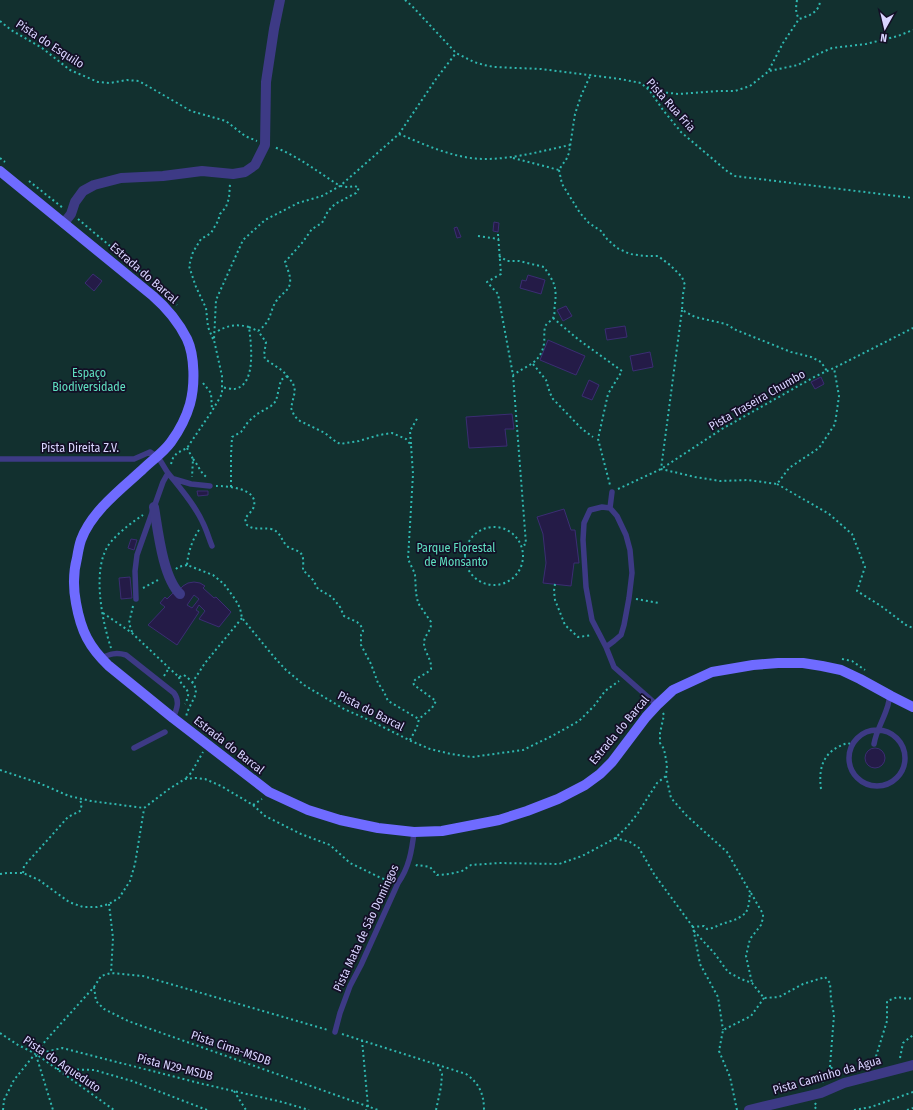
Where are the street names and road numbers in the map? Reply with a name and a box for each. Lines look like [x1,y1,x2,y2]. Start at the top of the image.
street label: Pista do Esquilo [13,17,87,71]
street label: Pista Rua Fria [644,76,698,134]
street label: Estrada do Barcal [107,240,181,306]
street label: Pista Traseira Chumbo [706,367,808,433]
street label: Pista Direita Z.V. [41,441,119,455]
street label: Pista do Barcal [335,688,407,734]
street label: Estrada do Barcal [586,693,652,767]
street label: Estrada do Barcal [191,713,267,777]
street label: Pista Mata de São Domingos [330,862,402,994]
street label: Pista Cima-MSDB [189,1028,273,1068]
street label: Pista do Aqueduto [21,1033,103,1095]
street label: Pista N29-MSDB [136,1051,215,1083]
street label: Pista Caminho da Água [771,1052,883,1097]

